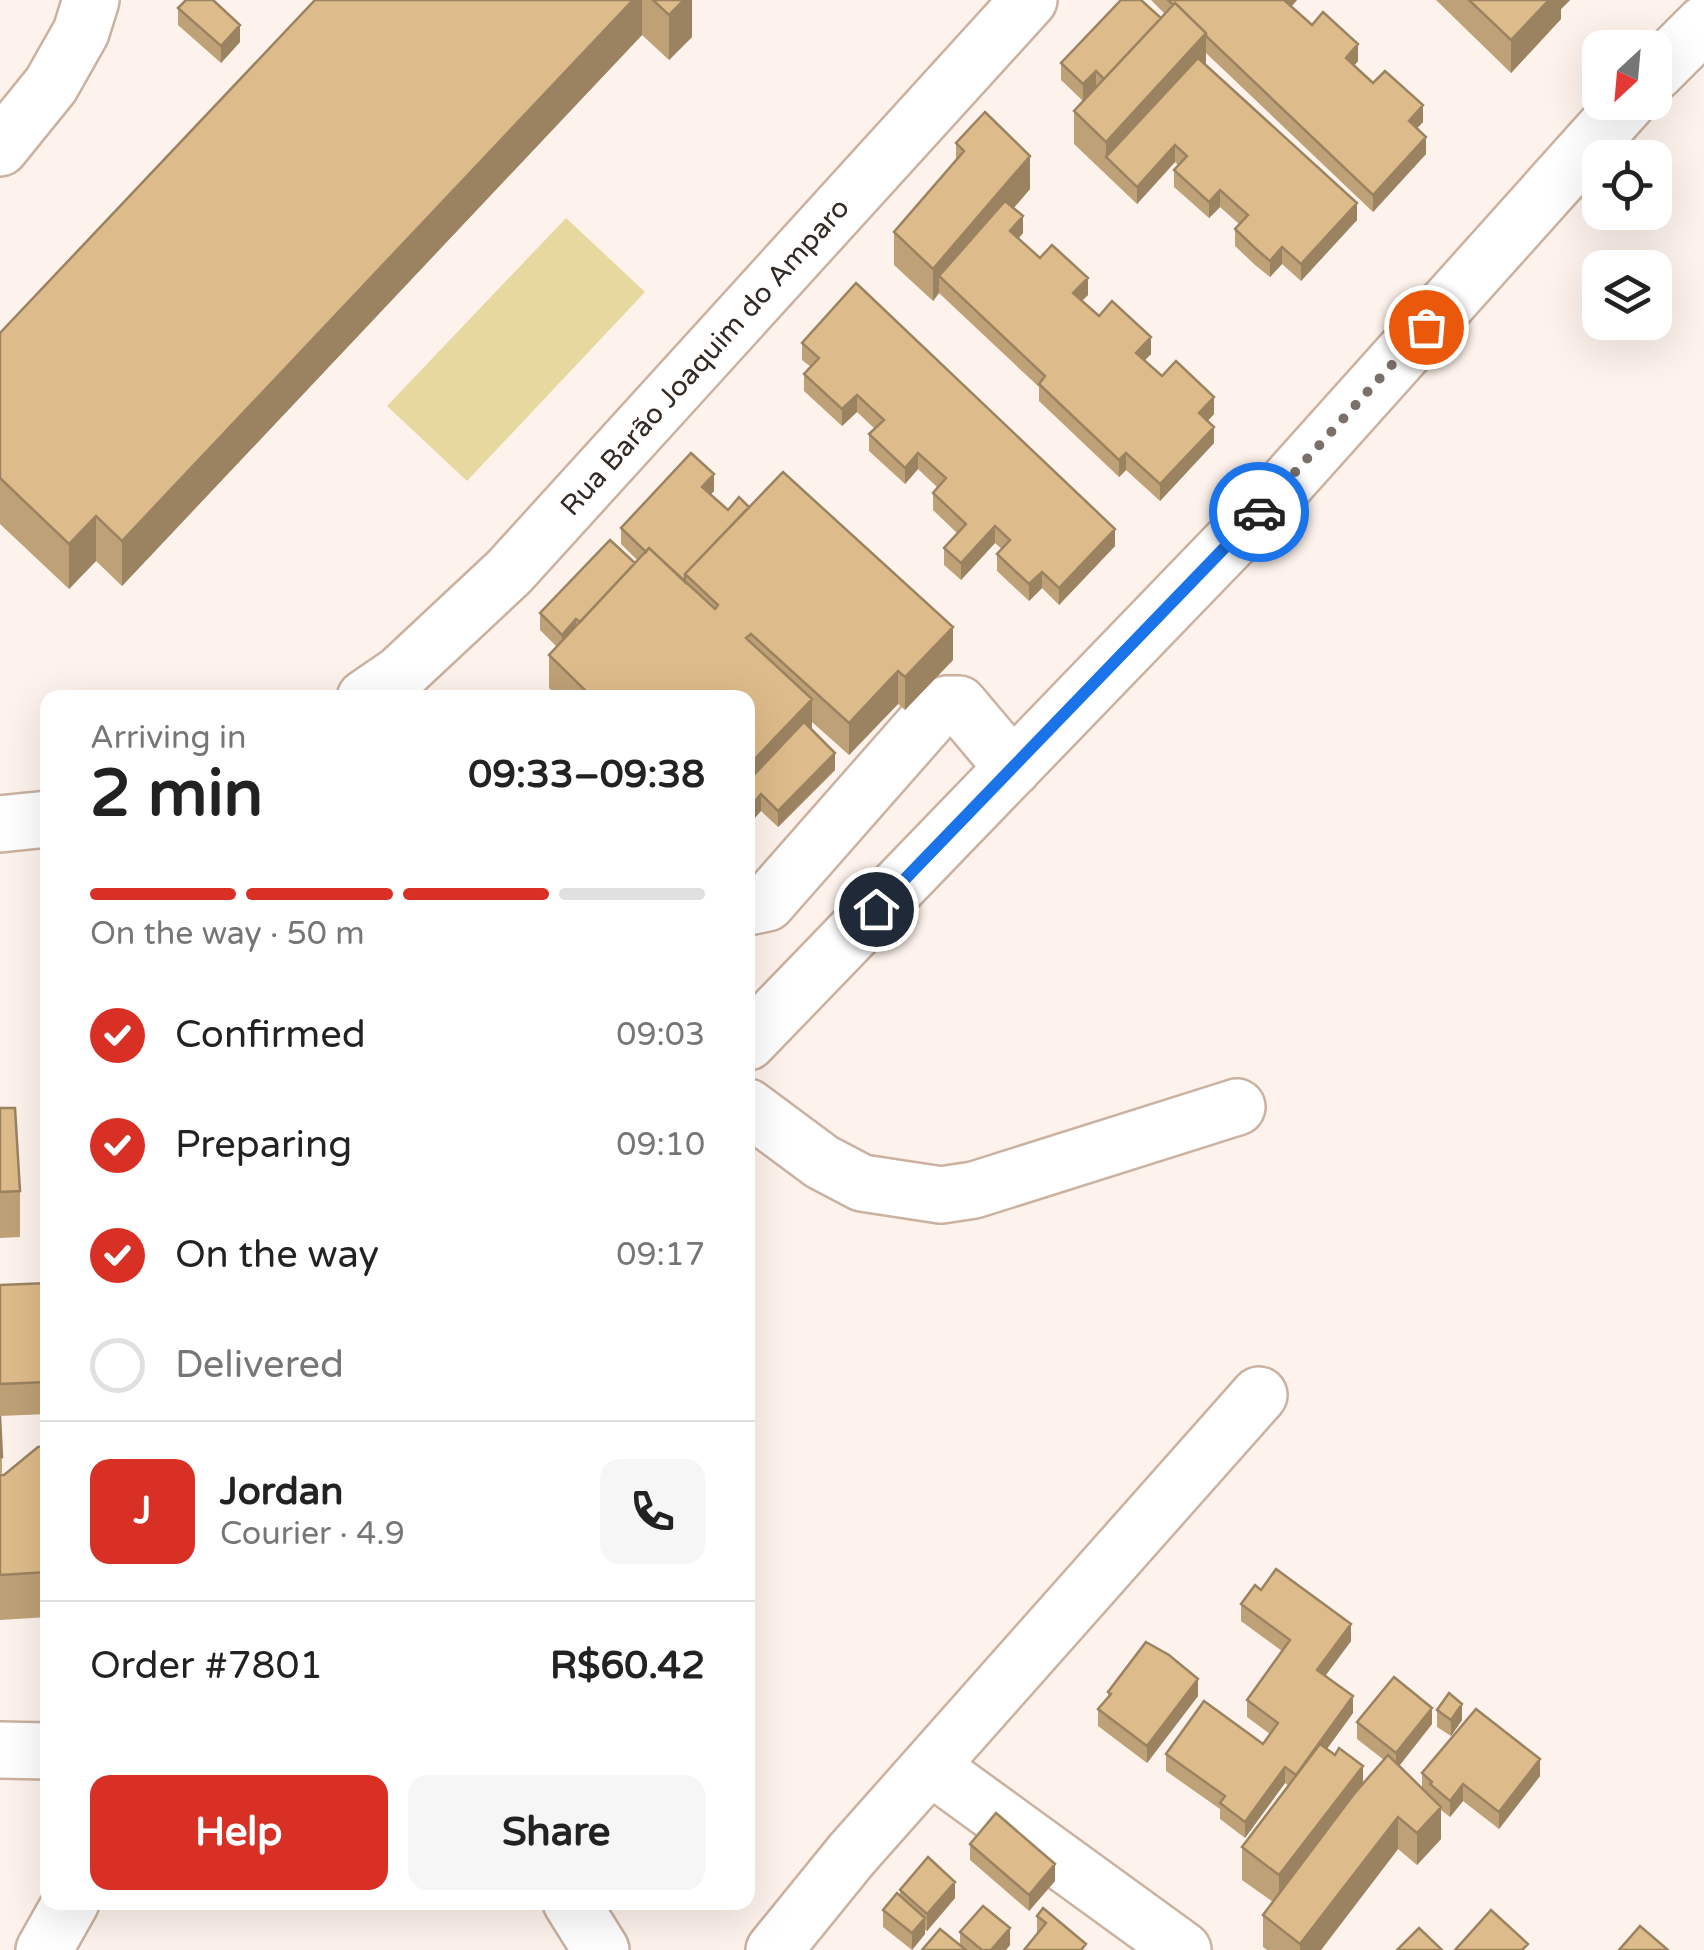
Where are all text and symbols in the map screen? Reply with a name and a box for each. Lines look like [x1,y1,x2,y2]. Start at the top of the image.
north arrow [1582,30,1672,120]
map controls [1582,30,1672,340]
button: locate [1582,140,1672,230]
street label: Rua Barão Joaquim do Amparo [553,191,857,523]
button: layers [1582,250,1672,340]
pin [1384,285,1469,370]
icon: bag [1399,300,1454,355]
courier [1209,462,1309,562]
icon: car [1232,485,1287,540]
text: Arriving in [90,719,247,757]
text: 09:33–09:38 [468,752,705,798]
text: 2 min [90,755,263,834]
pin [834,867,919,952]
icon: home [849,882,904,937]
text: On the way · 50 m [90,915,365,953]
icon: check [90,1008,145,1063]
text: Confirmed [175,1012,366,1058]
text: 09:03 [616,1016,705,1054]
icon: check [90,1118,145,1173]
text: Preparing [175,1122,352,1168]
text: 09:10 [616,1126,705,1164]
icon: check [90,1228,145,1283]
text: On the way [175,1232,379,1278]
text: 09:17 [616,1236,705,1274]
text: Delivered [175,1342,344,1388]
button: phone [600,1459,705,1564]
text: Jordan [220,1469,343,1515]
text: J [134,1488,151,1534]
text: Courier · 4.9 [220,1515,405,1553]
text: Order #7801 [90,1643,323,1689]
text: R$60.42 [550,1643,705,1689]
button: Help [90,1775,388,1890]
button: Share [408,1775,705,1890]

